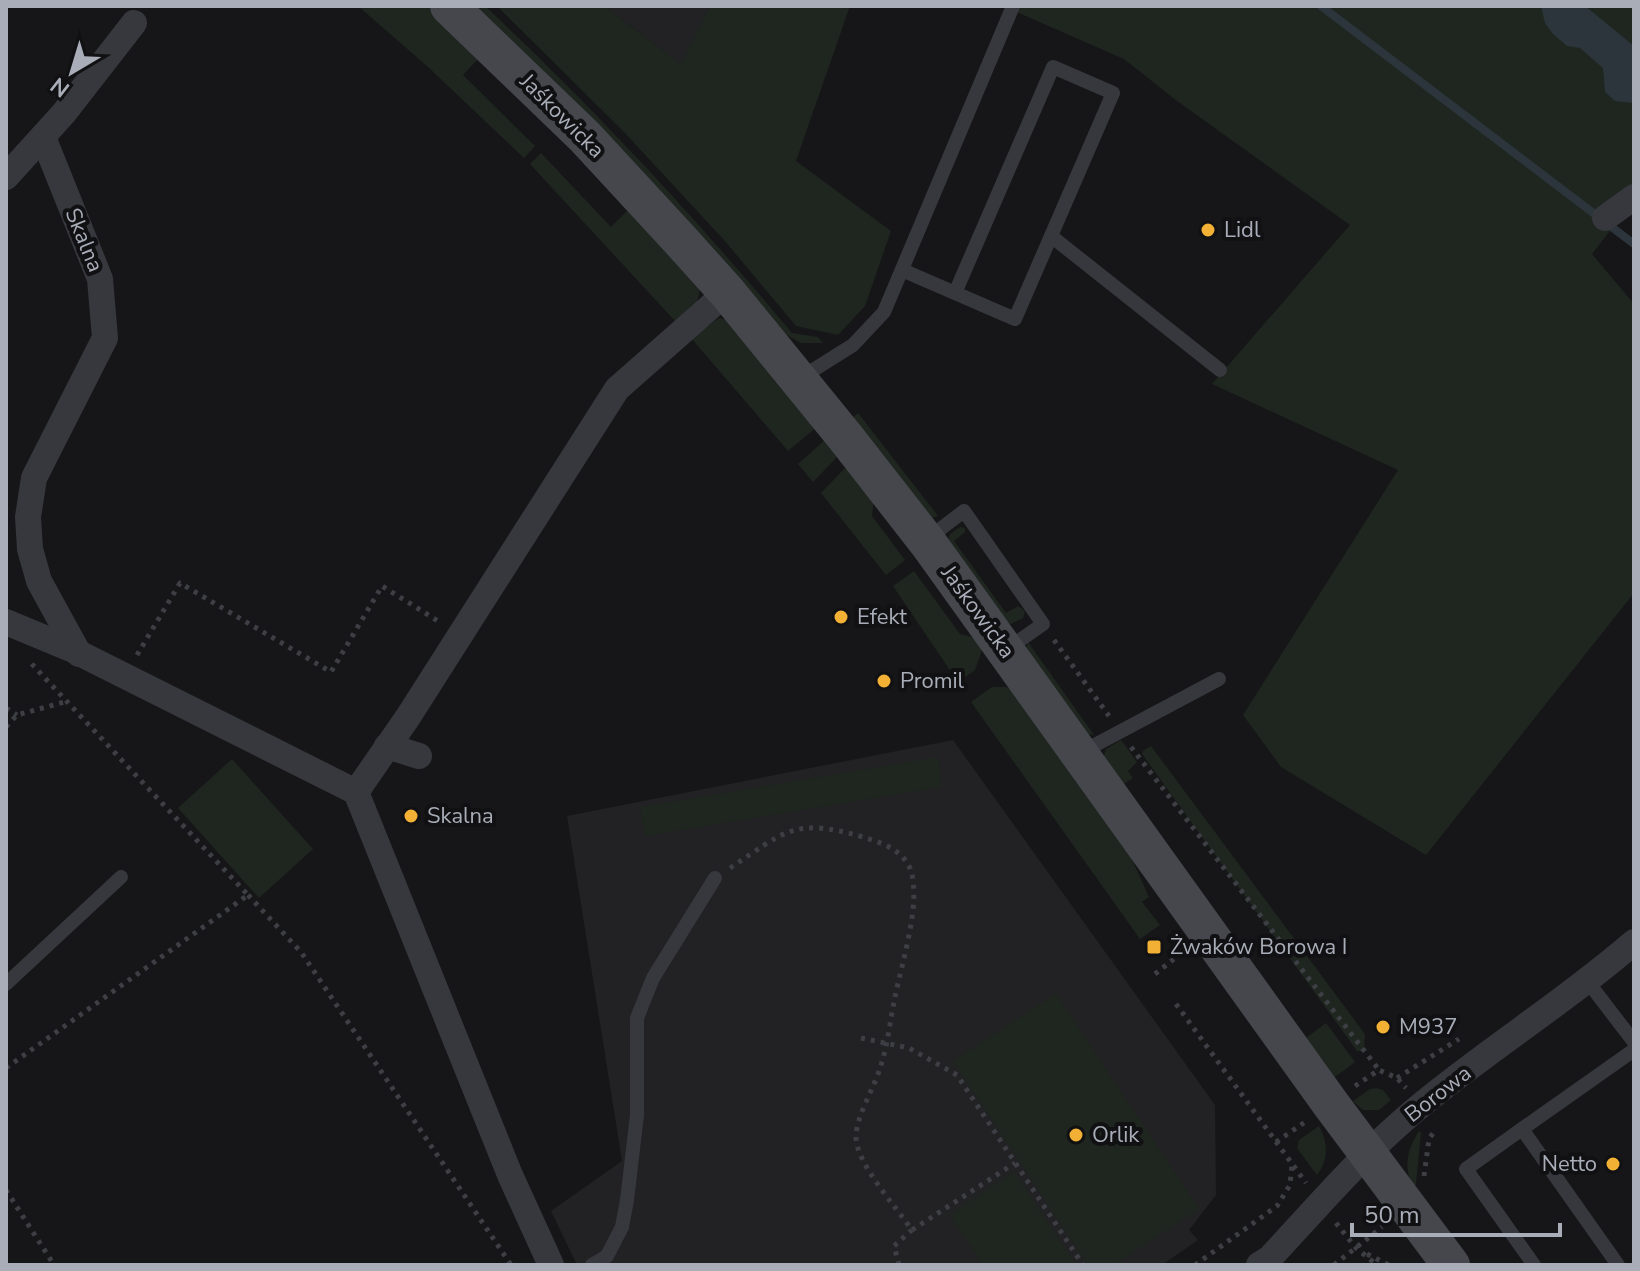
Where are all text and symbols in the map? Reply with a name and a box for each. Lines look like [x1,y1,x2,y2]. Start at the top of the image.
north arrow [32,32,112,112]
street label: Jaśkowicka [512,66,611,165]
text: N [45,70,76,104]
street label: Skalna [58,203,110,277]
place label: Lidl [1224,215,1261,245]
marker: Lidl [1199,221,1217,239]
street label: Jaśkowicka [933,558,1022,665]
place label: Efekt [857,602,907,632]
marker: Efekt [832,608,850,626]
place label: Promil [900,666,965,696]
marker: Promil [875,672,893,690]
place label: Skalna [427,801,494,831]
marker: Skalna [402,807,420,825]
place label: Żwaków Borowa I [1170,932,1347,962]
marker: Żwaków Borowa I [1145,938,1163,956]
place label: M937 [1399,1012,1457,1042]
marker: M937 [1374,1018,1392,1036]
street label: Borowa [1398,1059,1478,1129]
place label: Orlik [1092,1120,1140,1150]
marker: Orlik [1067,1126,1085,1144]
place label: Netto [1542,1149,1597,1179]
marker: Netto [1604,1155,1622,1173]
scale bar [1352,1187,1560,1237]
text: 50 m [1364,1199,1420,1231]

